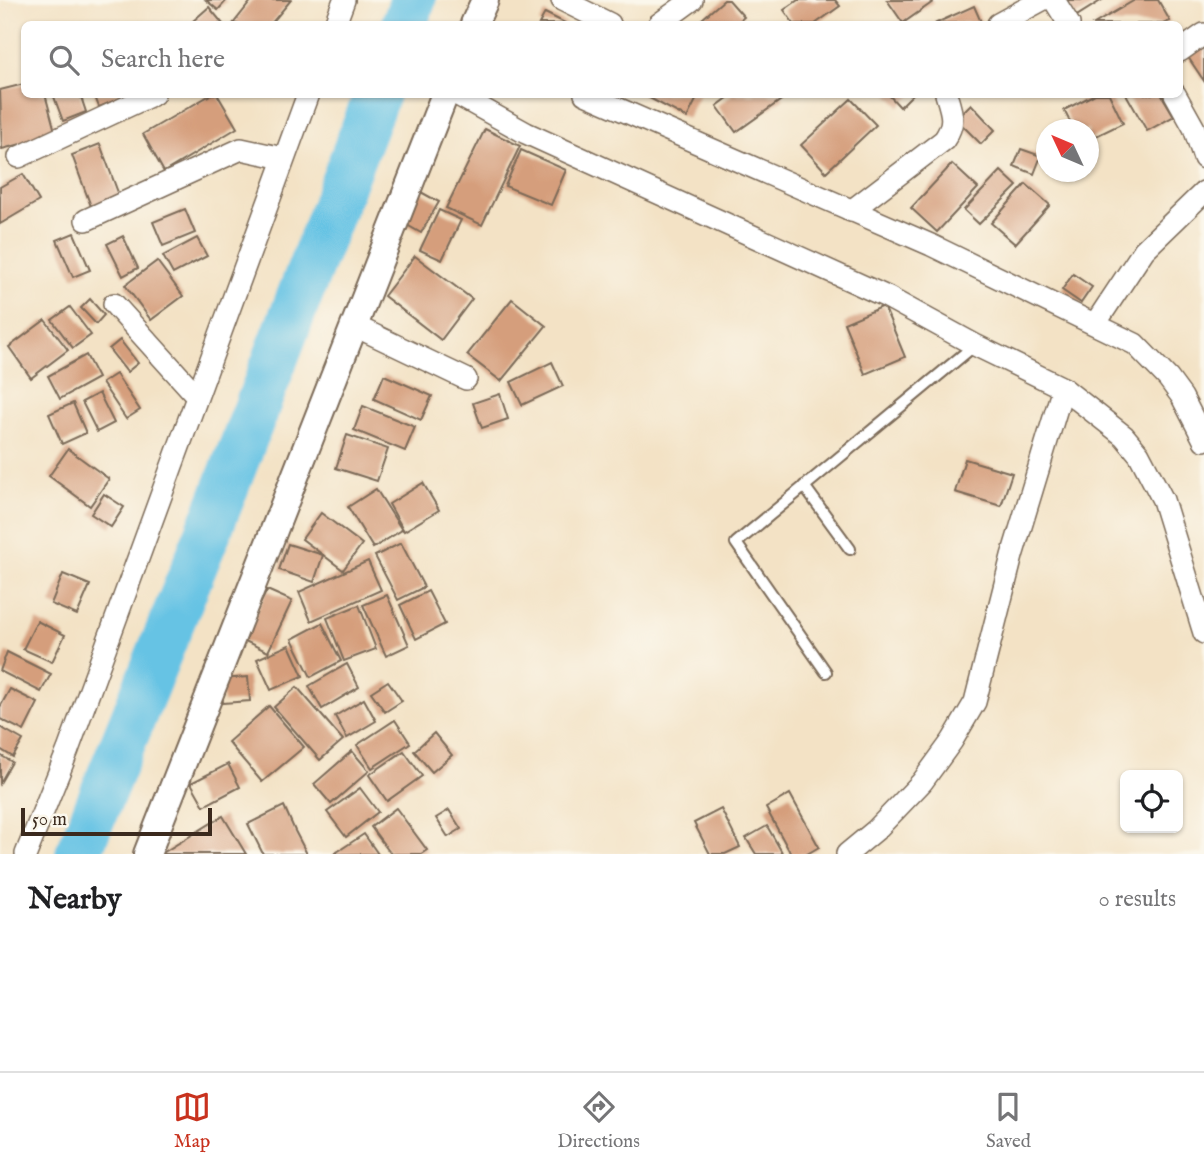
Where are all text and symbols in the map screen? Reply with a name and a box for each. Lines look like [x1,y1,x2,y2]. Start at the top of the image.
search box [21,21,1183,98]
icon: search [45,41,83,79]
text: Search here [101,43,225,76]
north arrow [1036,119,1099,182]
map controls [1120,770,1183,833]
button: locate [1120,770,1183,833]
scale bar [21,805,212,837]
text: 50 m [32,808,67,832]
text: Nearby [28,881,121,919]
text: 0 results [1098,885,1176,914]
tab: Map [173,1088,211,1154]
tab: Directions [557,1088,640,1154]
tab: Saved [986,1088,1031,1154]

